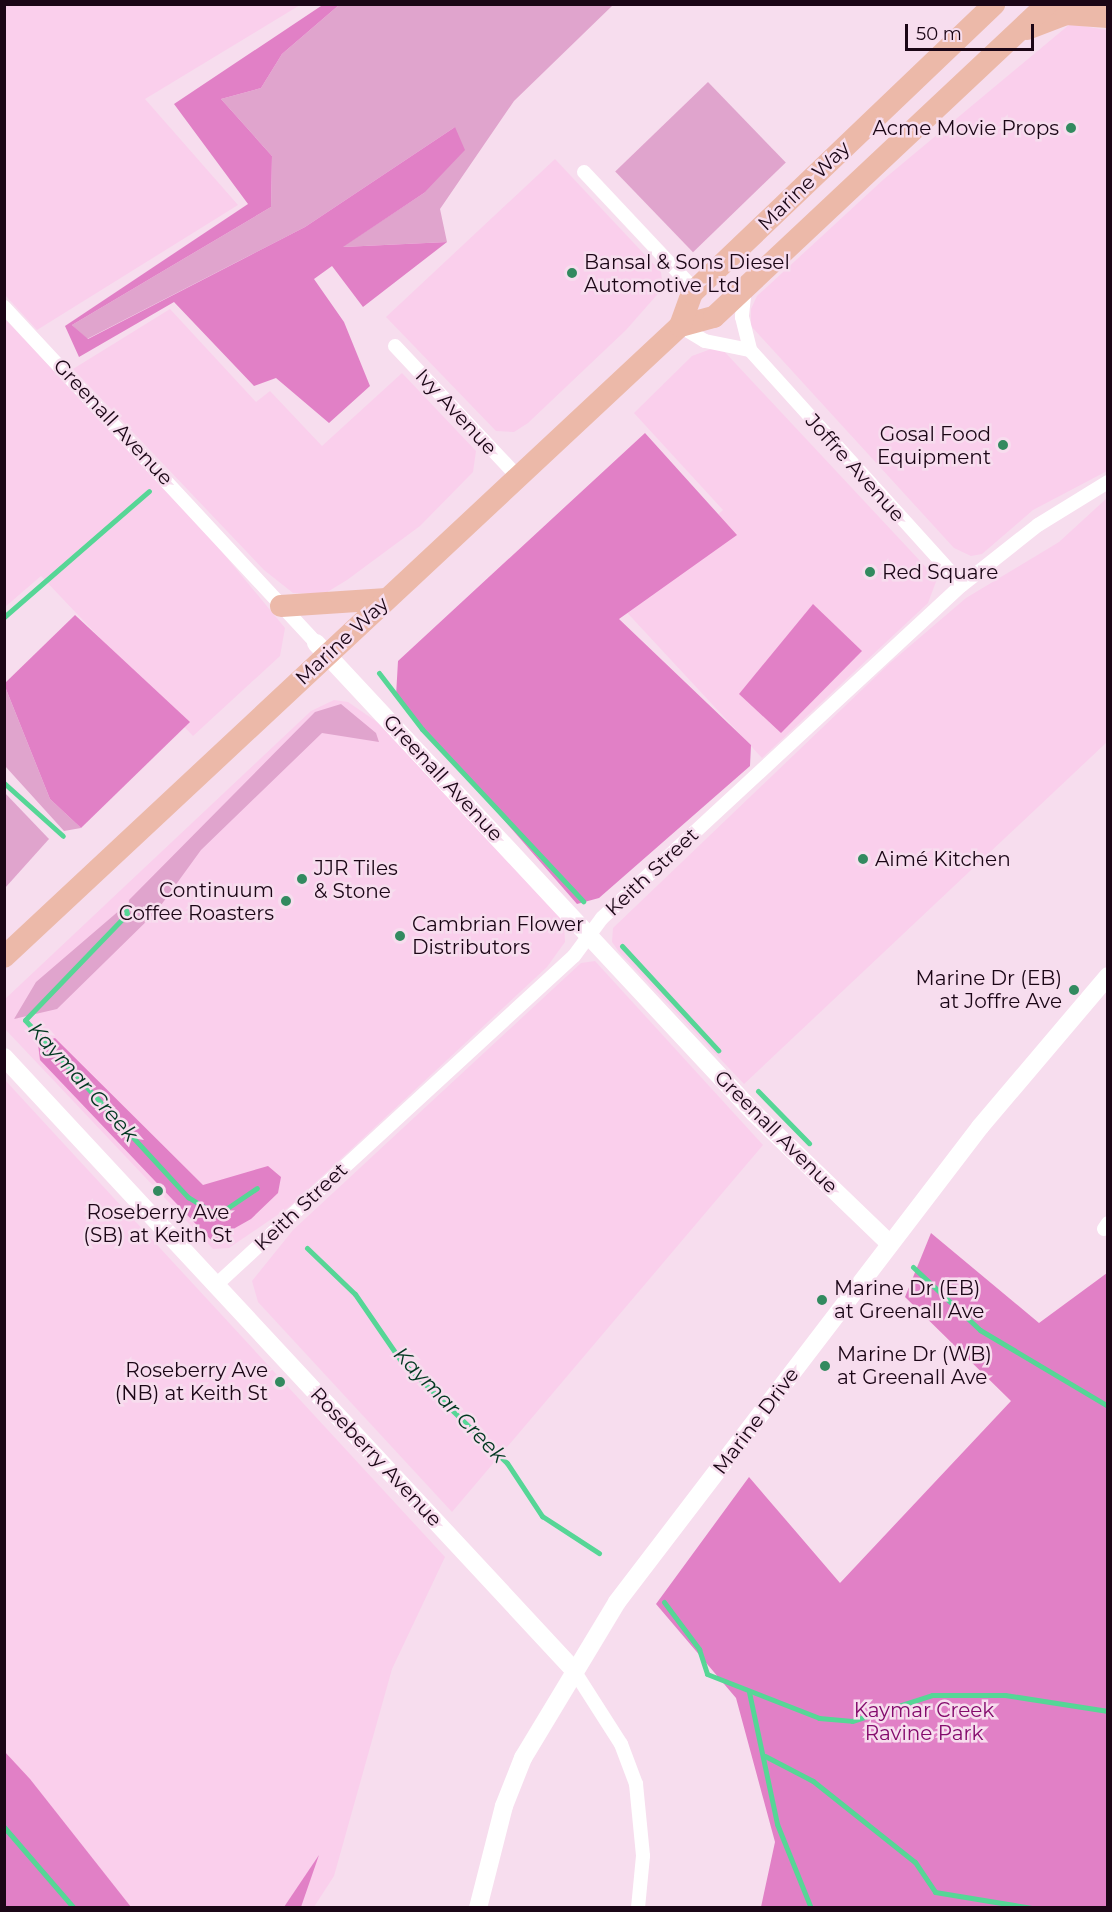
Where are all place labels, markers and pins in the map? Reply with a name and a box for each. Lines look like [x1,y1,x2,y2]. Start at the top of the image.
place label: Acme Movie Props [873,116,1059,140]
marker: Acme Movie Props [1064,121,1078,135]
place label: Bansal & Sons Diesel Automotive Ltd [584,250,790,297]
marker: Bansal & Sons Diesel Automotive Ltd [565,266,579,280]
place label: Gosal Food Equipment [877,422,991,469]
marker: Gosal Food Equipment [996,438,1010,452]
place label: Red Square [882,560,998,584]
marker: Red Square [863,565,877,579]
place label: Aimé Kitchen [875,847,1011,871]
marker: Aimé Kitchen [856,852,870,866]
place label: JJR Tiles & Stone [314,856,398,903]
marker: JJR Tiles & Stone [295,872,309,886]
place label: Continuum Coffee Roasters [119,878,274,925]
marker: Continuum Coffee Roasters [279,894,293,908]
place label: Cambrian Flower Distributors [412,912,584,959]
marker: Cambrian Flower Distributors [393,929,407,943]
place label: Marine Dr (EB) at Joffre Ave [916,966,1062,1013]
marker: Marine Dr (EB) at Joffre Ave [1067,983,1081,997]
marker: Roseberry Ave (SB) at Keith St [151,1184,165,1198]
place label: Roseberry Ave (SB) at Keith St [83,1200,233,1247]
place label: Marine Dr (EB) at Greenall Ave [834,1276,984,1323]
marker: Marine Dr (EB) at Greenall Ave [815,1293,829,1307]
place label: Marine Dr (WB) at Greenall Ave [837,1342,992,1389]
place label: Roseberry Ave (NB) at Keith St [115,1358,268,1405]
marker: Marine Dr (WB) at Greenall Ave [818,1359,832,1373]
marker: Roseberry Ave (NB) at Keith St [273,1375,287,1389]

